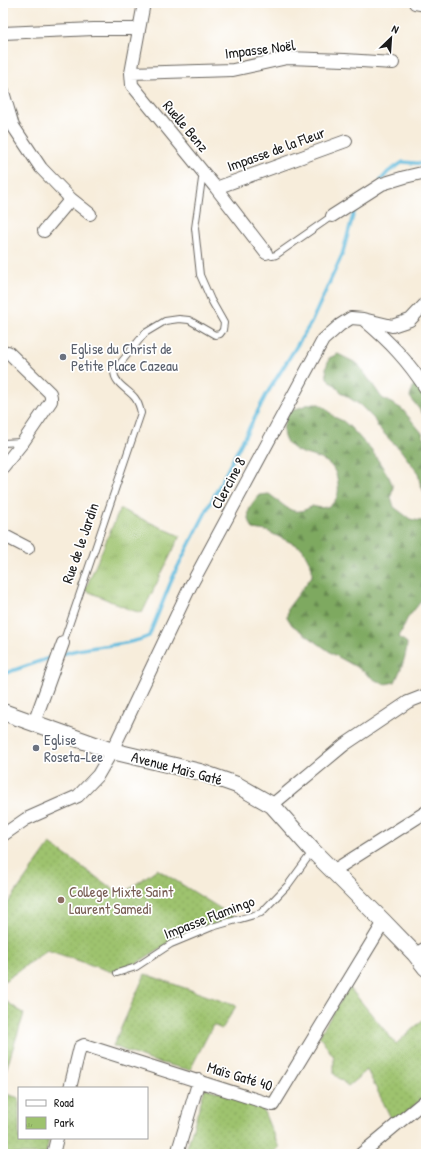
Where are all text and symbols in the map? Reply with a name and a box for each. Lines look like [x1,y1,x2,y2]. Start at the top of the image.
north arrow [371,18,411,58]
text: N [390,21,401,37]
street label: Impasse Noël [223,34,297,64]
street label: Ruelle Benz [158,96,214,157]
street label: Impasse de la Fleur [224,121,328,176]
place label: Eglise du Christ de Petite Place Cazeau [71,338,178,376]
marker: Eglise du Christ de Petite Place Cazeau [58,352,68,362]
street label: Clercine 8 [206,453,250,513]
street label: Rue de le Jardin [56,500,104,586]
place label: Eglise Roseta-Lee [44,729,103,767]
marker: Eglise Roseta-Lee [31,743,41,753]
street label: Avenue Maïs Gaté [129,746,225,790]
place label: College Mixte Saint Laurent Samedi [69,881,174,919]
street label: Impasse Flamingo [161,890,257,944]
marker: College Mixte Saint Laurent Samedi [56,895,66,905]
street label: Maïs Gaté 40 [205,1056,276,1096]
legend [18,1087,148,1139]
text: Road [54,1094,74,1111]
text: Park [54,1114,74,1131]

